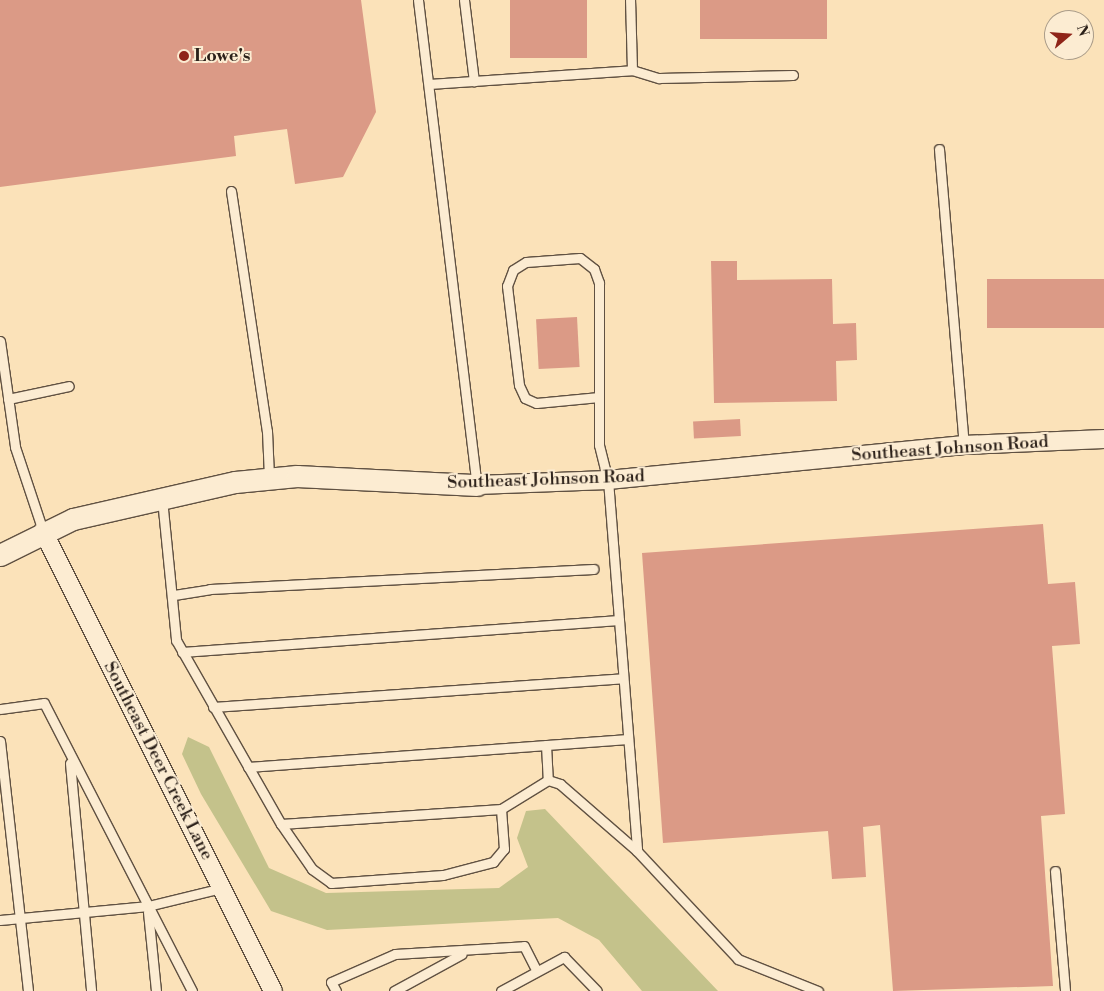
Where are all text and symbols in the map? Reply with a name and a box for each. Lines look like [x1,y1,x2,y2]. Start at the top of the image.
north arrow [1044,10,1094,60]
text: N [1072,23,1093,39]
place label: Lowe's [194,45,251,67]
marker: Lowe's [178,50,190,62]
street label: Southeast Johnson Road [851,431,1049,467]
street label: Southeast Johnson Road [447,466,645,494]
street label: Southeast Deer Creek Lane [98,658,218,864]

